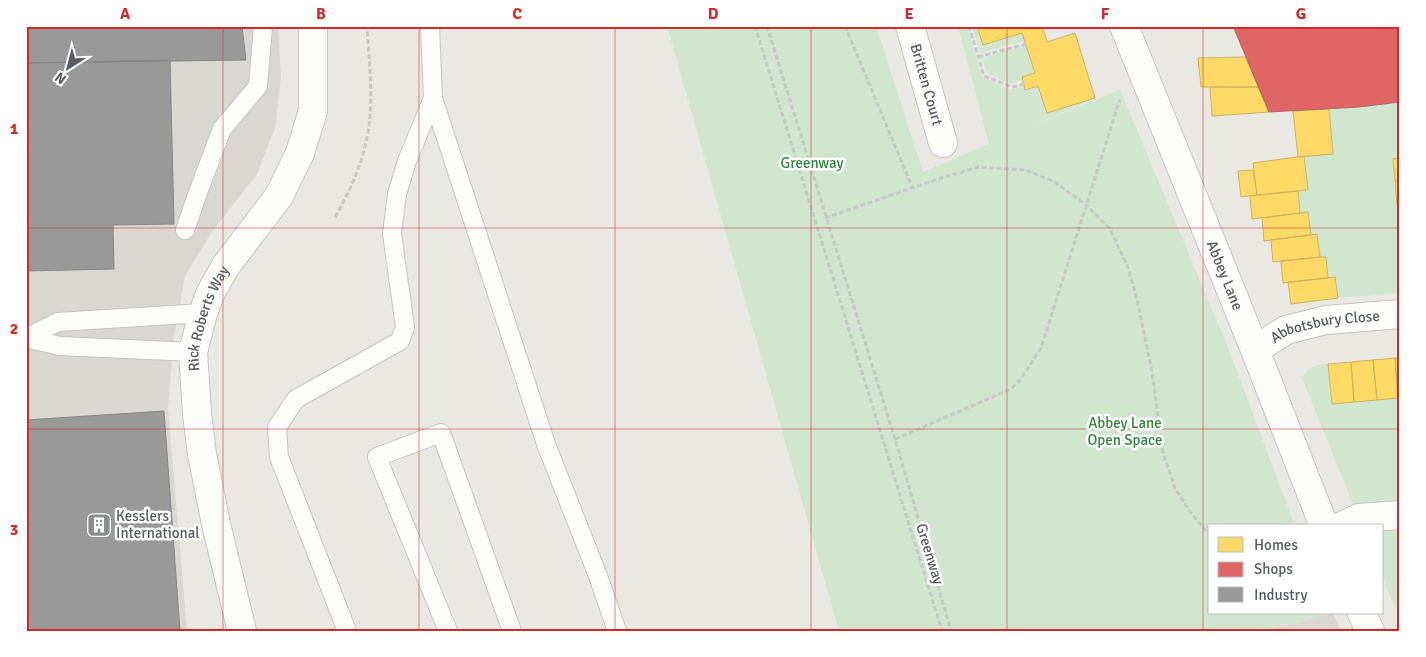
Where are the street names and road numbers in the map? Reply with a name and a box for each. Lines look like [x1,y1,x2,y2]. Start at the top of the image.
street label: Britten Court [906,42,947,128]
street label: Abbey Lane [1203,238,1247,313]
street label: Rick Roberts Way [184,263,233,372]
street label: Abbotsbury Close [1267,307,1380,347]
street label: Greenway [912,521,948,587]

